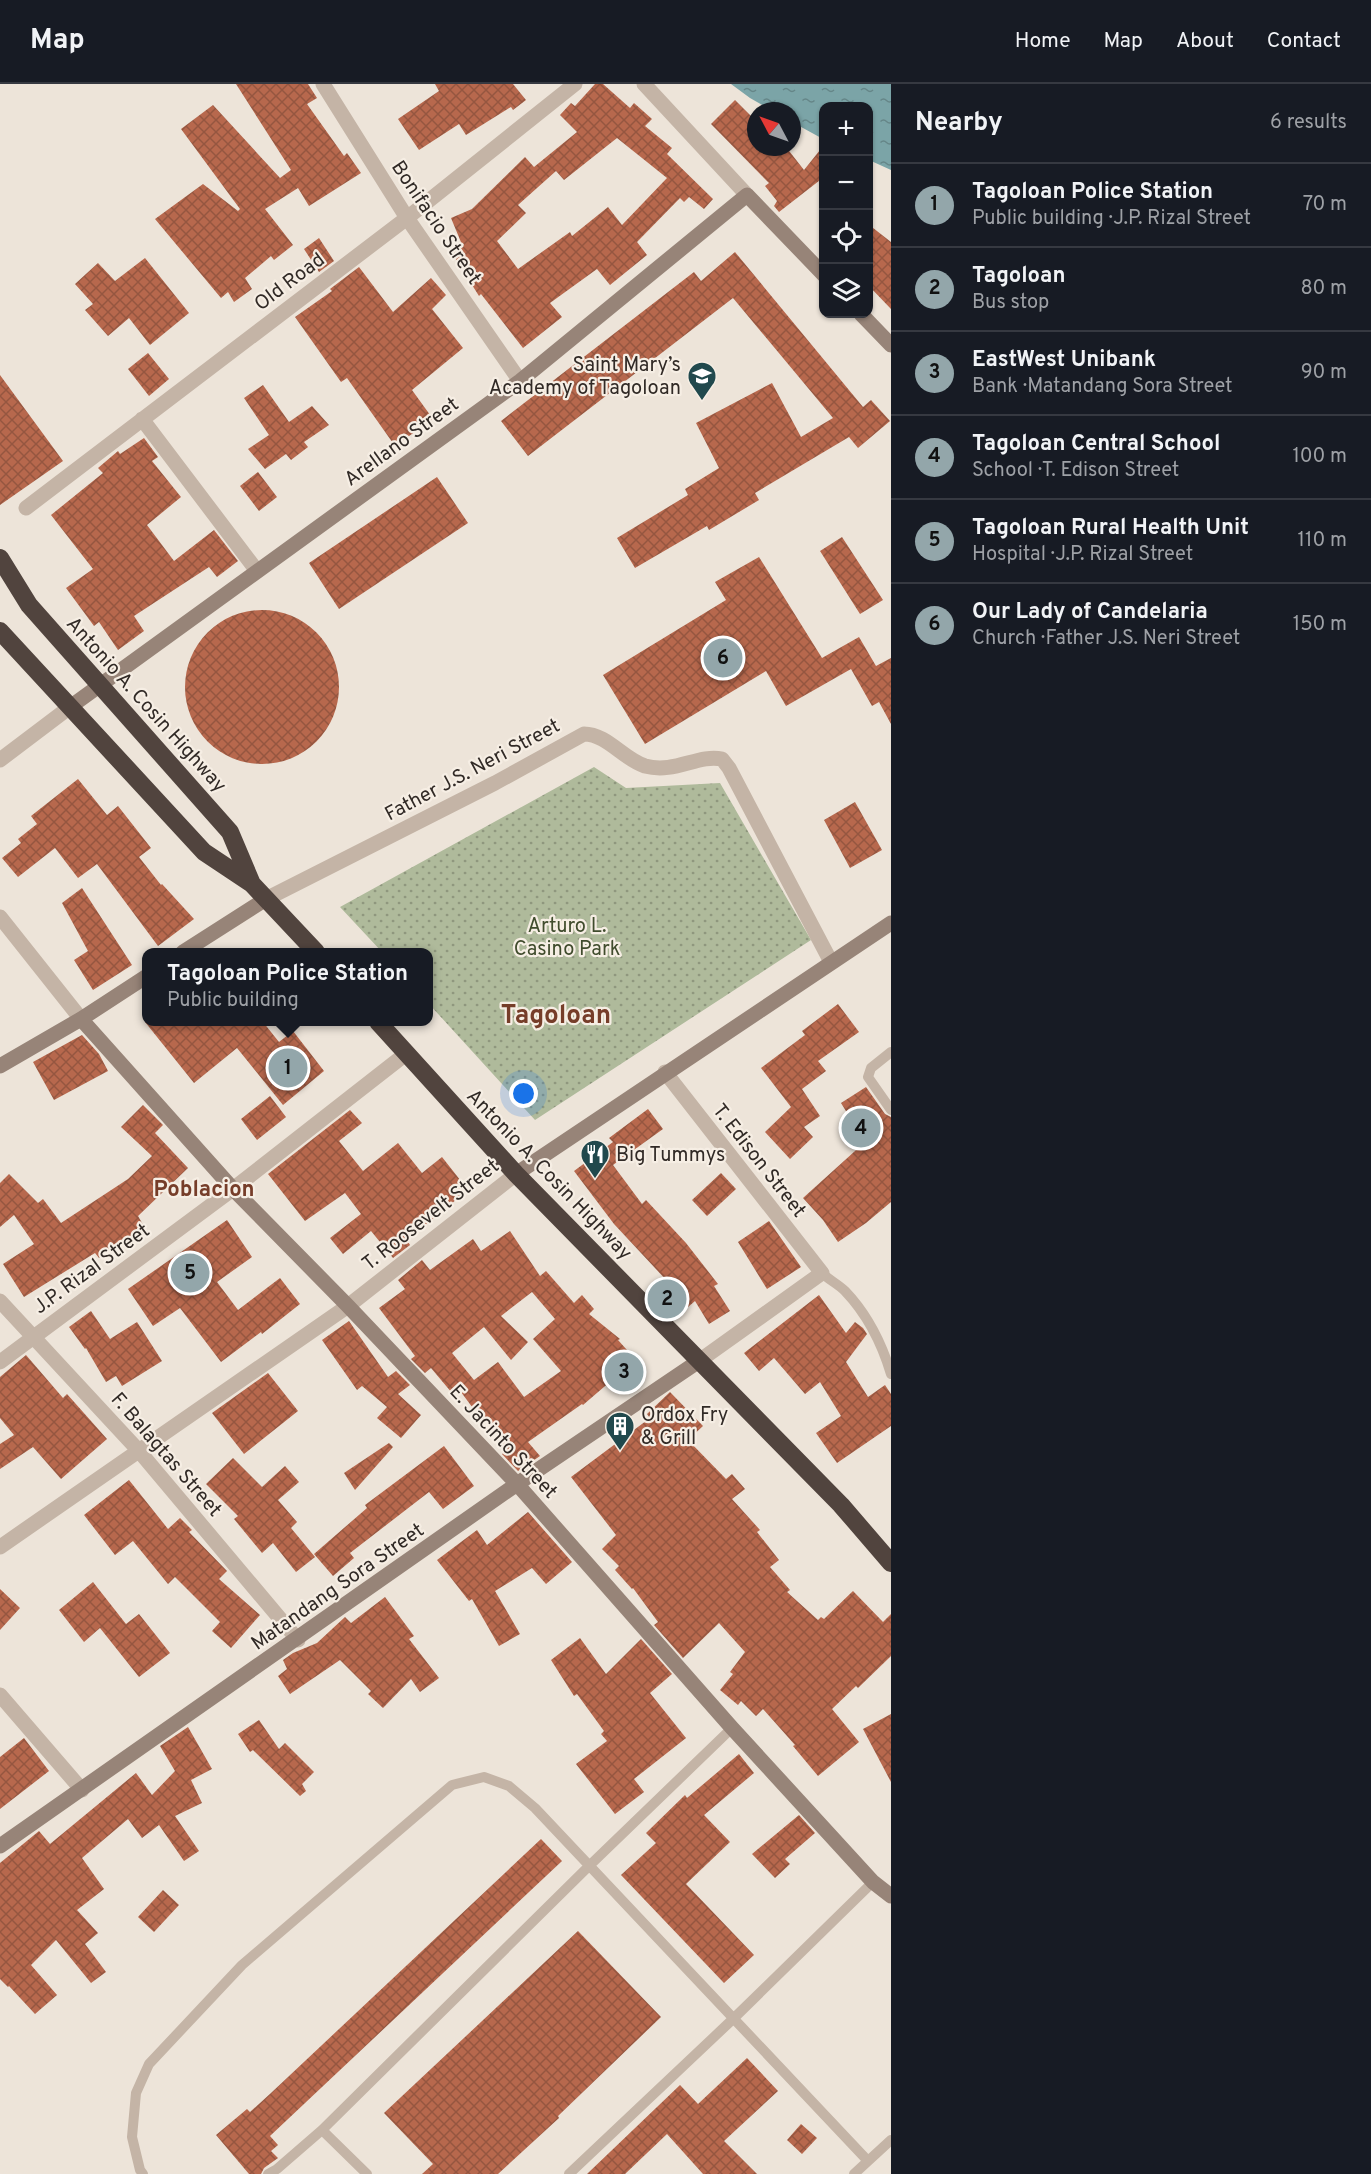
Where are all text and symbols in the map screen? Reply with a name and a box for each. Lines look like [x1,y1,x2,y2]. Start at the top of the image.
text: Map [30,23,85,59]
text: Home [1015,28,1071,55]
text: Map [1104,28,1143,55]
text: About [1176,28,1234,55]
text: Contact [1267,28,1341,55]
north arrow [747,102,801,156]
map controls [819,102,873,318]
button: + [819,102,873,156]
text: Nearby [915,107,1003,140]
text: 6 results [1270,110,1347,136]
street label: Bonifacio Street [384,156,486,290]
button: − [819,156,873,210]
text: Tagoloan Police Station [972,179,1213,206]
text: 1 [931,192,939,218]
text: 70 m [1303,192,1347,218]
text: Public building · J.P. Rizal Street [972,206,1251,232]
button: locate [819,210,873,264]
street label: Old Road [250,248,331,318]
text: Tagoloan [972,263,1066,290]
button: layers [819,264,873,318]
text: 2 [928,276,941,302]
text: 80 m [1301,276,1347,302]
text: Bus stop [972,290,1049,316]
text: EastWest Unibank [972,347,1156,374]
place label: Saint Mary’s Academy of Tagoloan [489,353,681,402]
school or university icon: Saint Mary’s Academy of Tagoloan [686,360,718,402]
text: 3 [929,360,941,386]
text: 90 m [1301,360,1347,386]
text: Bank · Matandang Sora Street [972,374,1233,400]
street label: Arellano Street [340,392,465,493]
text: Tagoloan Central School [972,431,1220,458]
text: 4 [928,444,941,470]
text: 100 m [1292,444,1347,470]
text: School · T. Edison Street [972,458,1179,484]
text: Tagoloan Rural Health Unit [972,515,1249,542]
text: 5 [928,528,941,554]
text: 110 m [1298,528,1347,554]
text: Hospital · J.P. Rizal Street [972,542,1193,568]
text: Our Lady of Candelaria [972,599,1208,626]
street label: Antonio A. Cosin Highway [60,612,231,799]
text: 6 [928,612,941,638]
text: 150 m [1293,612,1347,638]
text: Church · Father J.S. Neri Street [972,626,1240,652]
pin: 6 [704,636,742,680]
street label: Father J.S. Neri Street [381,714,565,828]
park label: Arturo L. Casino Park [514,914,620,963]
popup [142,948,433,1026]
text: Tagoloan Police Station [167,961,408,988]
text: Public building [167,988,299,1014]
district label: Tagoloan [501,1000,611,1033]
pin: 1 [268,1046,308,1090]
your location [509,1079,538,1108]
street label: Antonio A. Cosin Highway [460,1084,637,1266]
street label: T. Edison Street [706,1099,811,1224]
pin: 4 [842,1106,880,1150]
restaurant icon: Big Tummys [579,1138,611,1180]
place label: Big Tummys [616,1143,725,1169]
street label: T. Roosevelt Street [357,1154,505,1277]
district label: Poblacion [153,1177,255,1204]
street label: J.P. Rizal Street [29,1219,156,1321]
pin: 5 [170,1250,210,1296]
pin: 2 [648,1276,686,1322]
pin: 3 [604,1350,644,1394]
street label: E. Jacinto Street [443,1380,562,1505]
street label: F. Balagtas Street [104,1388,227,1523]
place label: Ordox Fry & Grill [641,1403,728,1452]
building icon: Ordox Fry & Grill [604,1410,636,1452]
street label: Matandang Sora Street [247,1518,430,1657]

